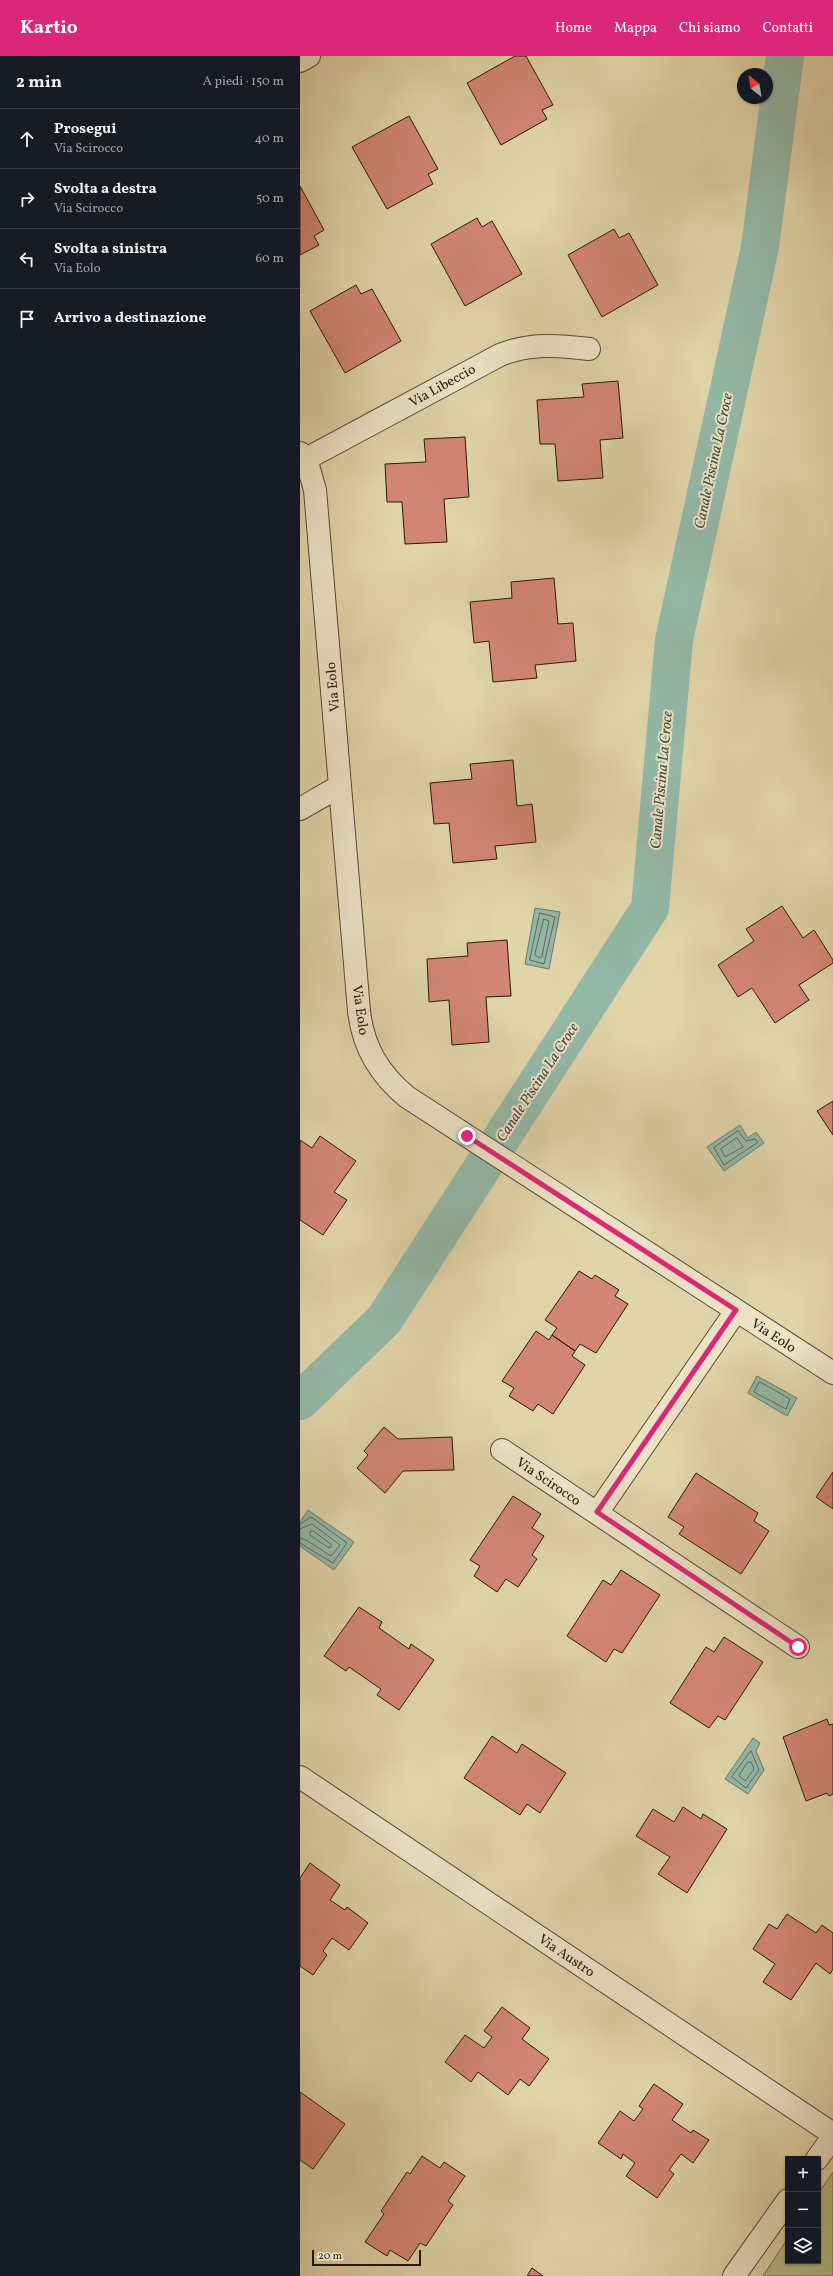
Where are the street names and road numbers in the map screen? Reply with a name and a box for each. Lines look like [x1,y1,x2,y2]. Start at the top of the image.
street label: Via Libeccio [406,360,479,412]
street label: Via Eolo [322,661,345,713]
street label: Via Eolo [347,984,372,1036]
street label: Via Eolo [747,1315,799,1358]
street label: Via Scirocco [512,1454,584,1511]
street label: Via Austro [534,1930,598,1982]

